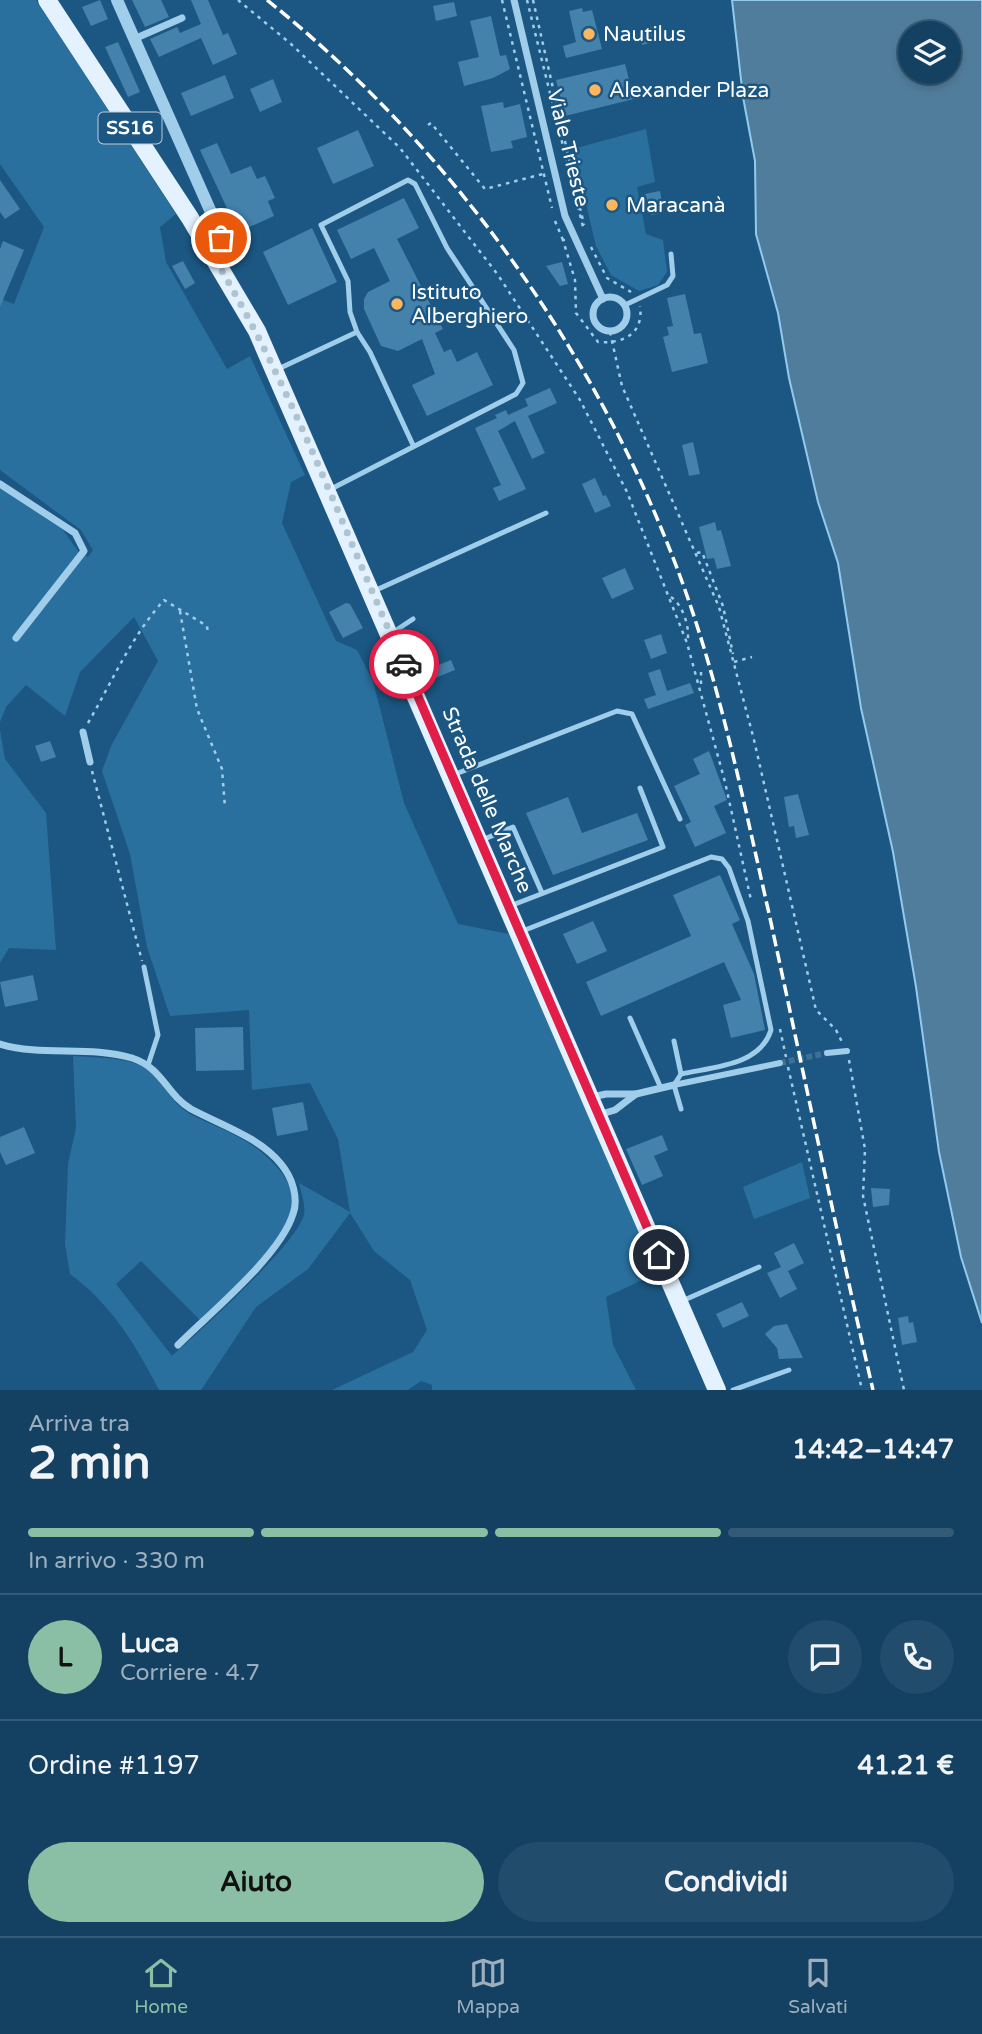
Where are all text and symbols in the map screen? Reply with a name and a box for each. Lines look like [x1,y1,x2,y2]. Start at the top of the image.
map controls [898,21,961,84]
button: layers [898,21,961,84]
place label: Nautilus [603,22,686,47]
marker: Nautilus [581,26,597,42]
place label: Alexander Plaza [609,78,769,103]
marker: Alexander Plaza [587,82,603,98]
street label: Viale Trieste [541,87,595,210]
road number: SS16 [99,112,162,144]
place label: Maracanà [626,193,726,218]
marker: Maracanà [604,197,620,213]
pin [191,208,251,268]
icon: bag [202,219,240,257]
place label: Istituto Alberghiero [411,280,528,329]
marker: Istituto Alberghiero [389,296,405,312]
courier [369,629,439,699]
icon: car [385,645,423,683]
street label: Strada delle Marche [437,703,538,897]
pin [629,1225,689,1285]
icon: home [640,1236,678,1274]
text: Arriva tra [28,1410,130,1438]
text: 14:42–14:47 [792,1434,954,1465]
text: 2 min [28,1436,151,1491]
text: In arrivo · 330 m [28,1547,205,1575]
button: chat [788,1620,862,1694]
button: phone [880,1620,954,1694]
text: Luca [120,1628,179,1659]
text: L [58,1642,72,1673]
text: Corriere · 4.7 [120,1659,260,1687]
text: Ordine #1197 [28,1750,200,1781]
text: 41.21 € [857,1750,954,1781]
button: Aiuto [28,1842,484,1922]
button: Condividi [498,1842,954,1922]
tab: Home [134,1954,188,2018]
tab: Mappa [456,1954,520,2018]
tab: Salvati [788,1954,848,2018]

